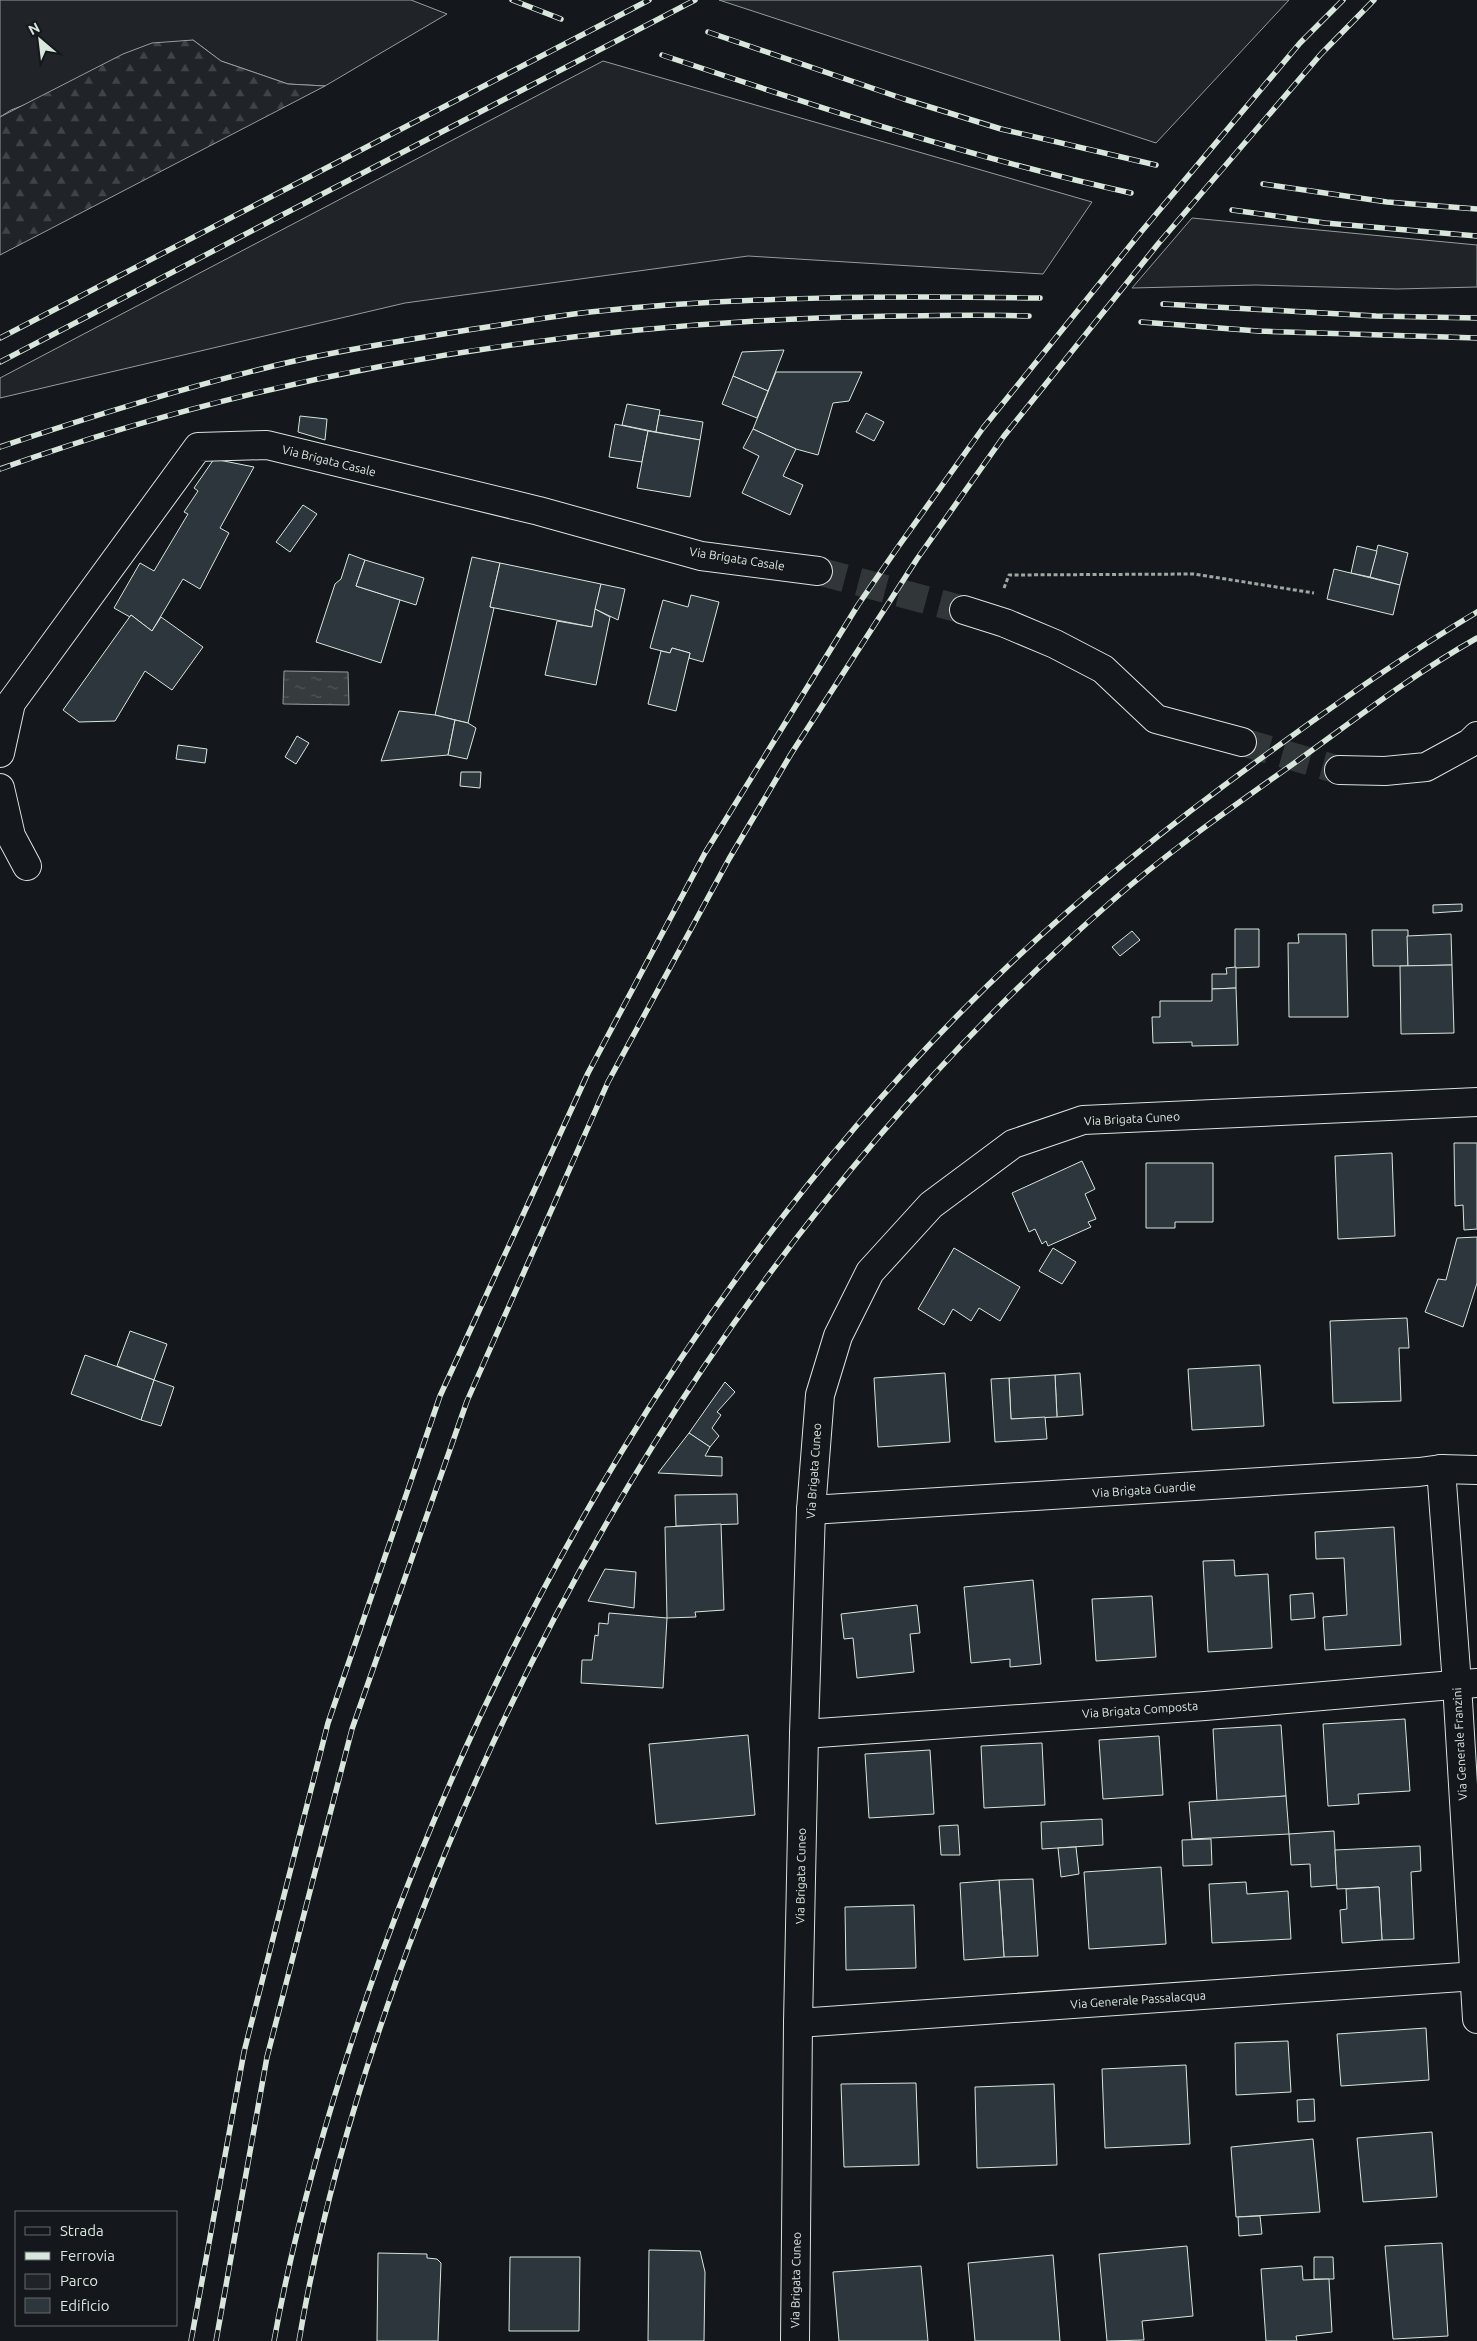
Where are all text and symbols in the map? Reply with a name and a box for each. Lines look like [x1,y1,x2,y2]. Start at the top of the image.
north arrow [15,15,65,65]
text: N [26,19,42,38]
street label: Via Brigata Casale [281,443,377,478]
street label: Via Brigata Casale [689,545,786,572]
street label: Via Brigata Cuneo [1084,1109,1180,1128]
street label: Via Brigata Cuneo [804,1423,823,1519]
street label: Via Brigata Guardie [1092,1479,1196,1500]
street label: Via Generale Franzini [1450,1687,1469,1801]
street label: Via Brigata Composta [1081,1699,1198,1720]
street label: Via Brigata Cuneo [793,1828,808,1924]
street label: Via Generale Passalacqua [1070,1988,1206,2011]
legend [15,2211,178,2326]
text: Strada [60,2222,104,2239]
street label: Via Brigata Cuneo [788,2232,803,2328]
text: Ferrovia [60,2247,115,2264]
text: Parco [60,2272,98,2289]
text: Edificio [60,2297,109,2314]

